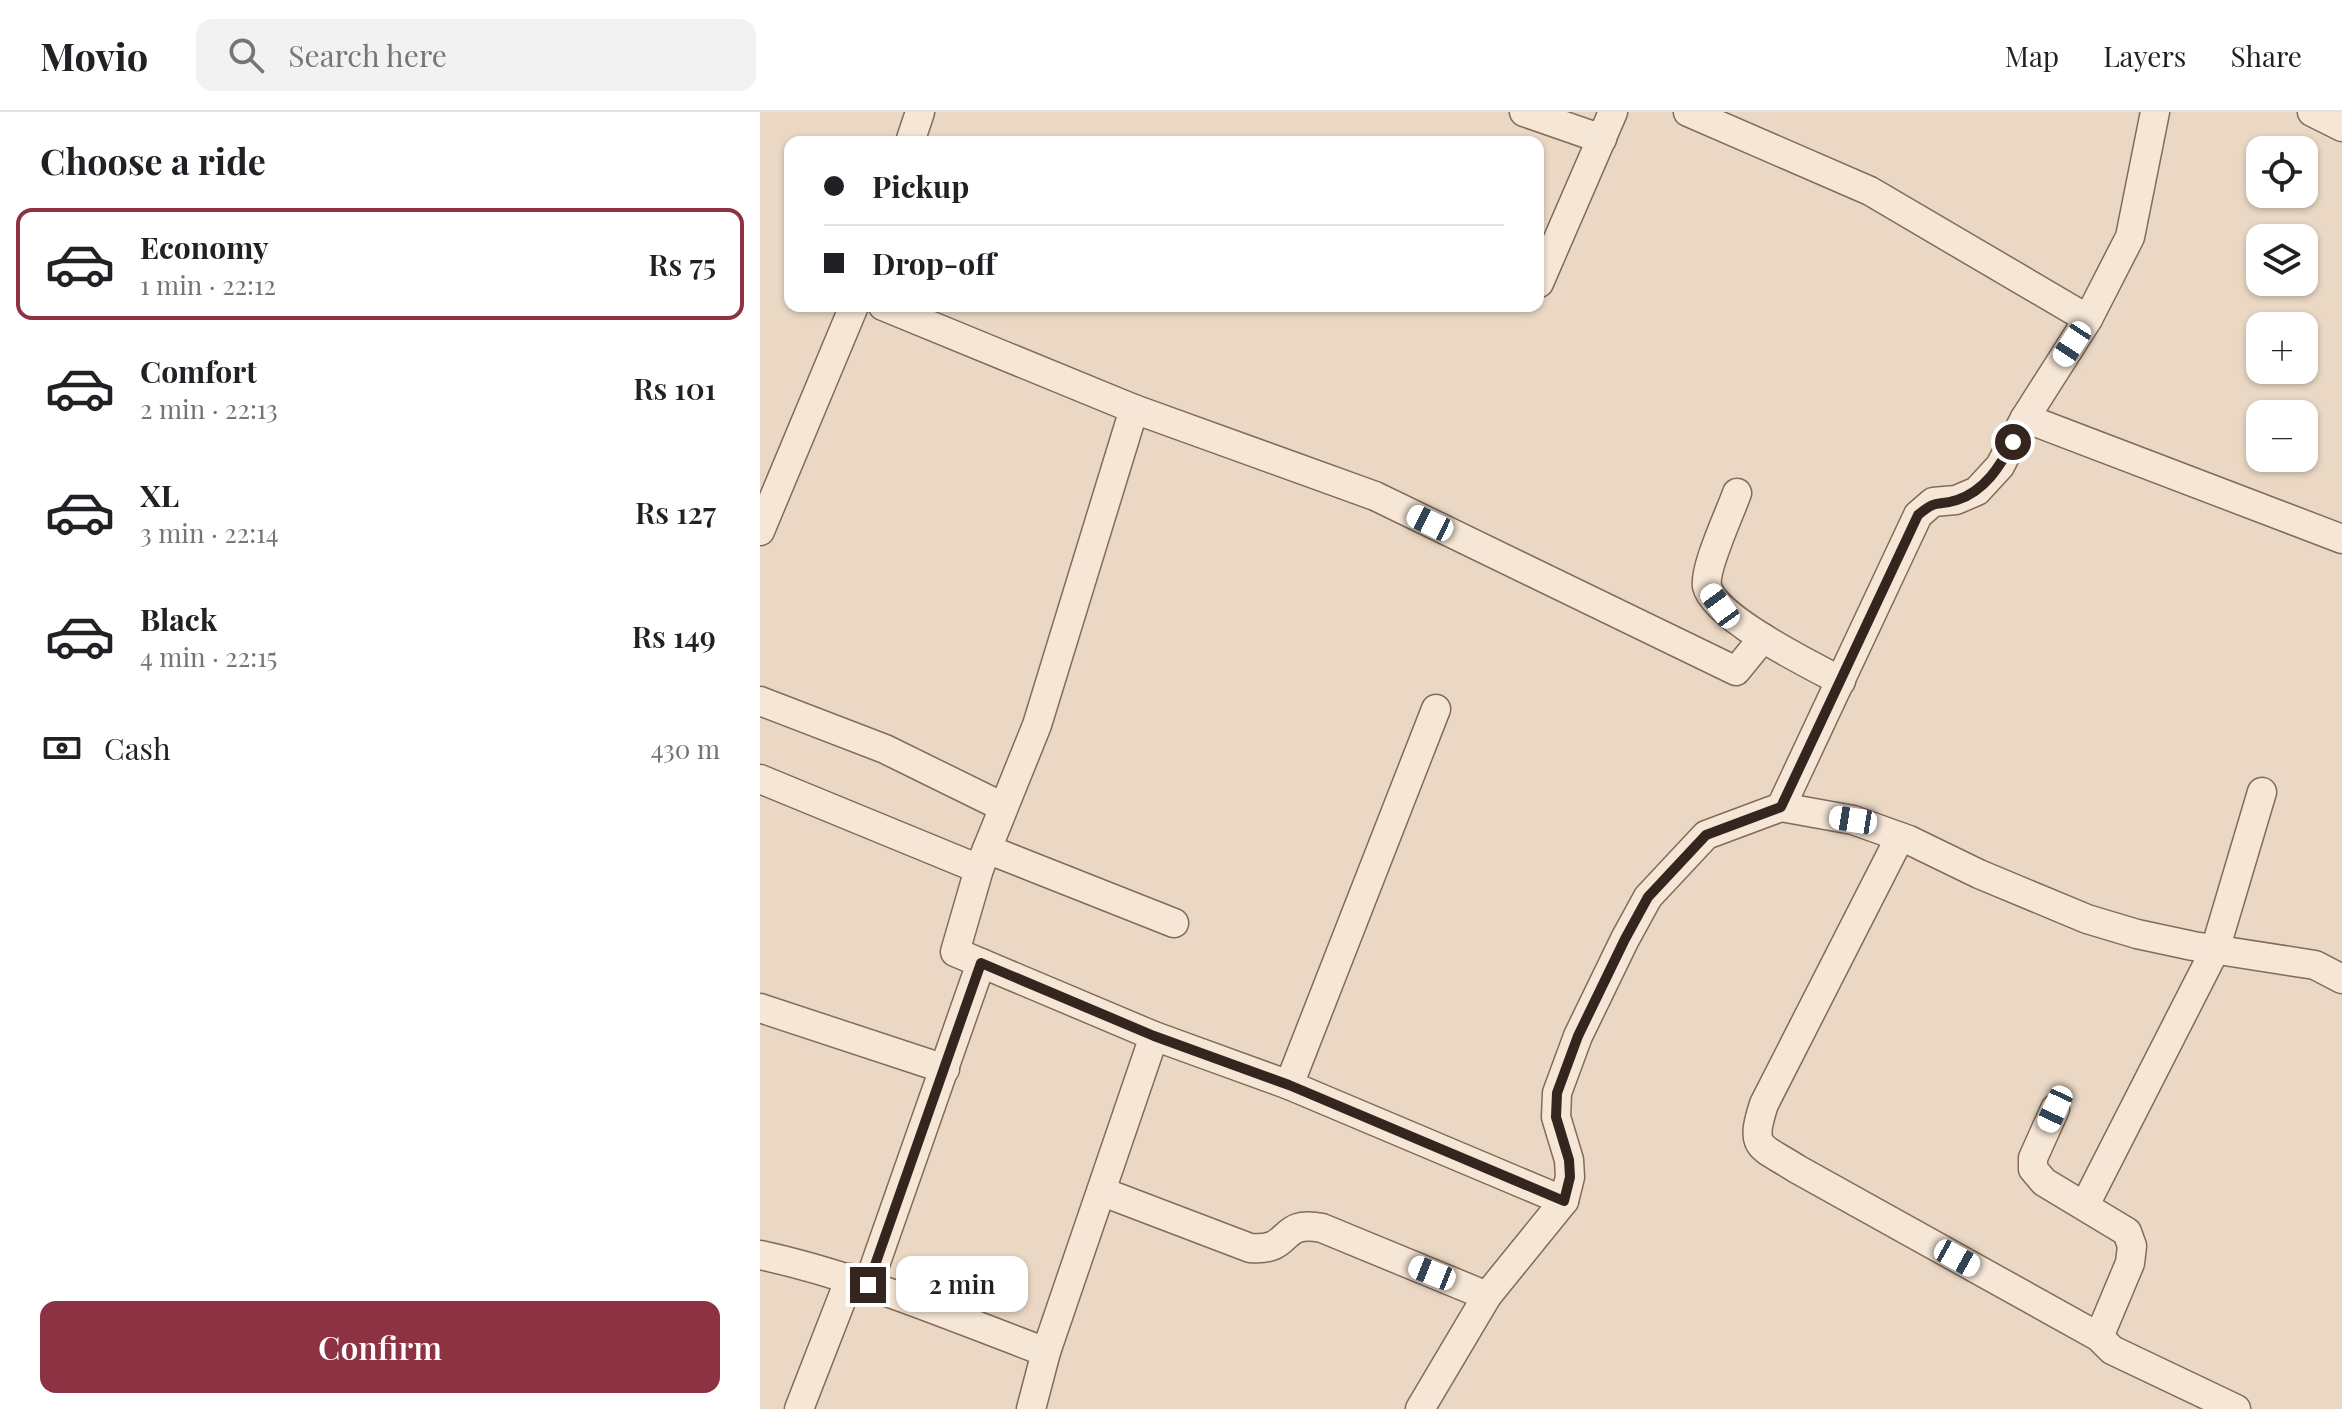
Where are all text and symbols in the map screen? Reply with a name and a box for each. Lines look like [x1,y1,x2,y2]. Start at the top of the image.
search box [196,19,756,91]
text: Movio [40,30,148,81]
icon: search [224,33,268,77]
text: Search here [288,35,447,75]
text: Map [2005,37,2059,74]
text: Layers [2103,37,2186,74]
text: Share [2230,37,2302,74]
text: Choose a ride [40,136,266,184]
map controls [2246,136,2318,472]
button: locate [2246,136,2318,208]
text: Pickup [872,166,969,206]
button: layers [2246,224,2318,296]
text: Economy [140,227,269,267]
icon: car [44,228,116,300]
text: Drop-off [872,243,996,283]
text: Rs 75 [648,244,716,284]
text: 1 min · 22:12 [140,267,276,302]
button: + [2246,312,2318,384]
car [2049,317,2095,371]
text: Comfort [140,351,257,391]
icon: car [44,352,116,424]
text: Rs 101 [633,368,716,408]
text: 2 min · 22:13 [140,391,278,426]
button: − [2246,400,2318,472]
route start [1995,424,2031,460]
text: XL [140,475,179,515]
icon: car [44,476,116,548]
text: Rs 127 [635,492,716,532]
car [1403,502,1457,544]
text: 3 min · 22:14 [140,515,279,550]
car [1696,580,1744,632]
text: Black [140,599,217,639]
icon: car [44,600,116,672]
text: Rs 149 [632,616,716,656]
text: 4 min · 22:15 [140,639,277,674]
icon: cash [40,726,84,770]
text: Cash [104,728,171,768]
text: 430 m [651,731,720,766]
car [1827,804,1879,836]
car [2034,1082,2076,1136]
car [1930,1236,1984,1280]
car [1405,1253,1459,1293]
callout: 2 min [896,1257,1028,1313]
text: 2 min [929,1266,995,1301]
route end [850,1267,886,1303]
button: Confirm [40,1301,720,1393]

